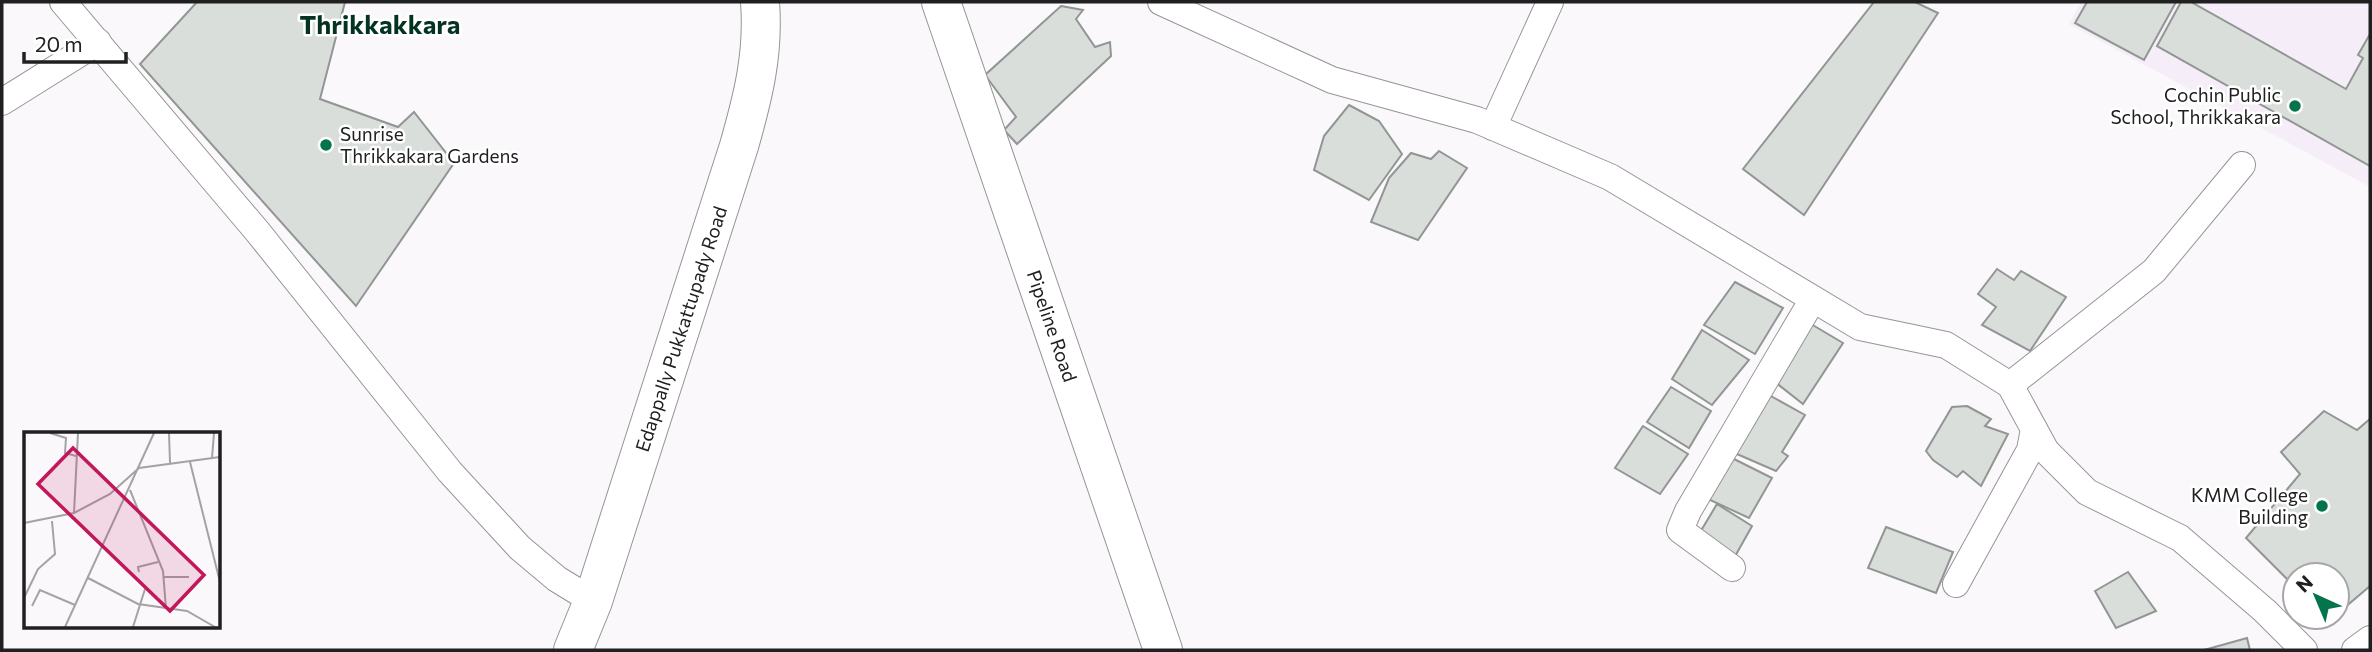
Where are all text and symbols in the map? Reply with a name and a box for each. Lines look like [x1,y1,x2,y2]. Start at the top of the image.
district label: Thrikkakkara [299,8,461,39]
scale bar [24,21,126,65]
text: 20 m [35,31,83,56]
place label: Cochin Public School, Thrikkakara [2110,83,2281,128]
marker: Cochin Public School, Thrikkakara [2287,98,2303,114]
place label: Sunrise Thrikkakara Gardens [340,122,519,167]
marker: Sunrise Thrikkakara Gardens [318,137,334,153]
street label: Edappally Pukkattupady Road [630,203,731,455]
street label: Pipeline Road [1023,267,1082,385]
inset map [24,432,220,628]
place label: KMM College Building [2191,483,2308,528]
marker: KMM College Building [2314,498,2330,514]
north arrow [2281,561,2351,631]
text: N [2291,570,2317,597]

